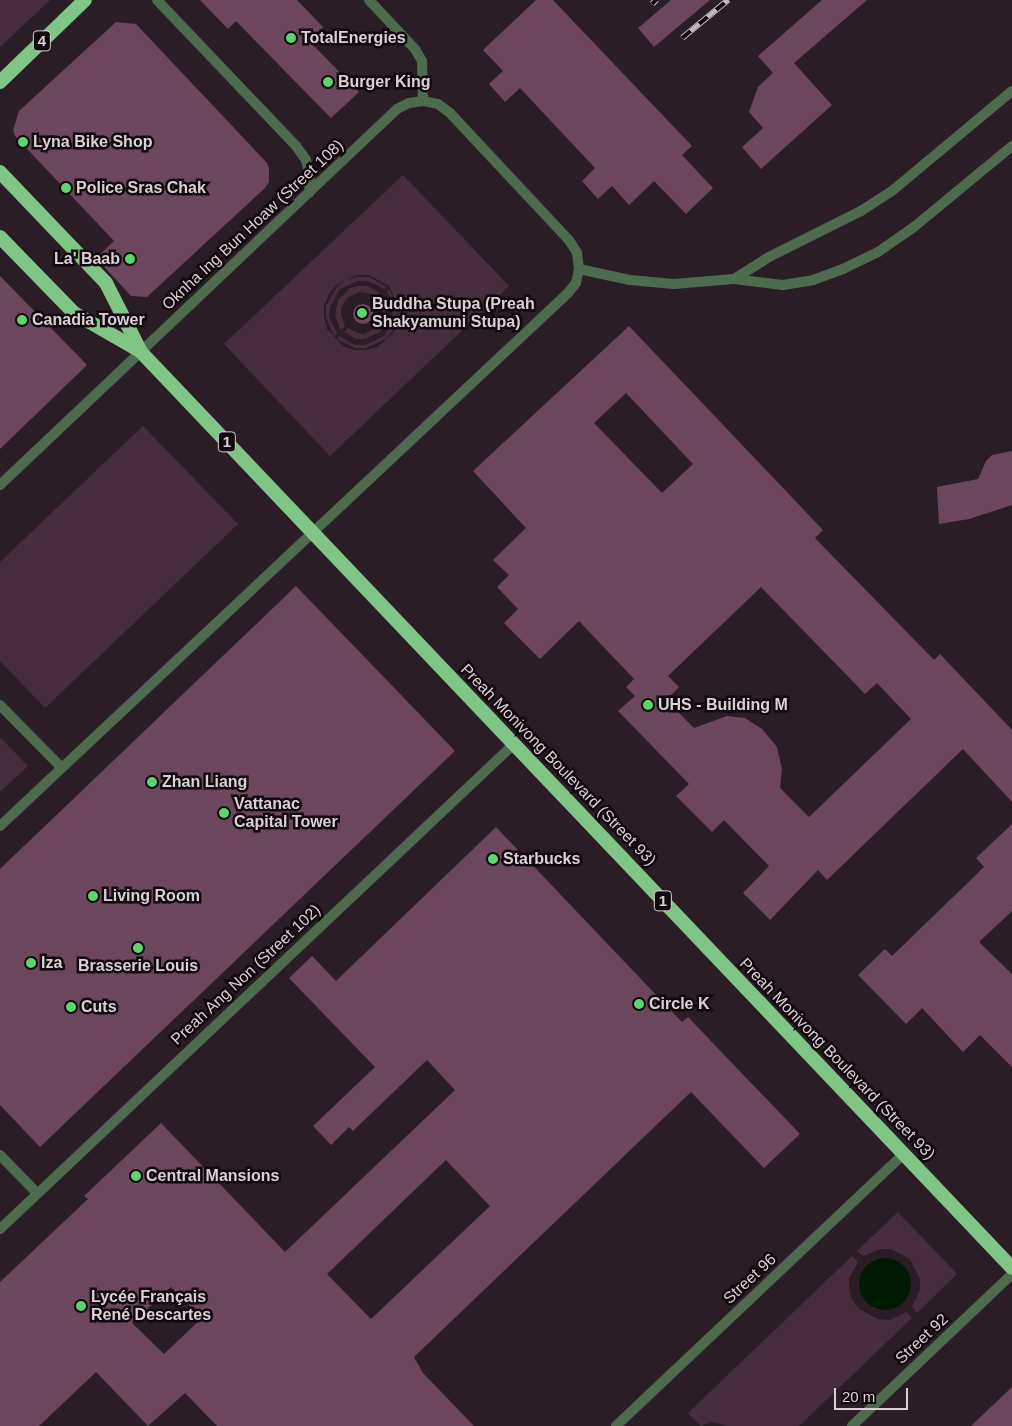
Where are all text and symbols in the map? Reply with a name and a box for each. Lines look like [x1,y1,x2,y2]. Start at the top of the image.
road number: 4 [32,28,52,54]
place label: TotalEnergies [301,28,406,48]
marker: TotalEnergies [285,32,297,44]
place label: Burger King [338,72,430,92]
marker: Burger King [322,76,334,88]
place label: Lyna Bike Shop [33,132,152,152]
marker: Lyna Bike Shop [17,136,29,148]
street label: Oknha Ing Bun Hoaw (Street 108) [158,136,348,314]
place label: Police Sras Chak [76,178,206,198]
marker: Police Sras Chak [60,182,72,194]
place label: La' Baab [54,249,120,269]
marker: La' Baab [124,253,136,265]
place label: Buddha Stupa (Preah Shakyamuni Stupa) [372,294,535,332]
marker: Buddha Stupa (Preah Shakyamuni Stupa) [356,307,368,319]
place label: Canadia Tower [32,310,145,330]
marker: Canadia Tower [16,314,28,326]
road number: 1 [217,430,237,454]
street label: Preah Monivong Boulevard (Street 93) [456,660,660,870]
place label: UHS - Building M [658,695,788,715]
marker: UHS - Building M [642,699,654,711]
place label: Zhan Liang [162,772,247,792]
marker: Zhan Liang [146,776,158,788]
place label: Vattanac Capital Tower [234,794,338,832]
marker: Vattanac Capital Tower [218,807,230,819]
place label: Starbucks [503,849,580,869]
marker: Starbucks [487,853,499,865]
place label: Living Room [103,886,200,906]
road number: 1 [653,888,673,914]
marker: Living Room [87,890,99,902]
street label: Preah Ang Non (Street 102) [167,900,325,1050]
marker: Brasserie Louis [132,942,144,954]
place label: Iza [41,953,62,973]
street label: Preah Monivong Boulevard (Street 93) [735,954,939,1164]
place label: Brasserie Louis [78,956,198,976]
marker: Iza [25,957,37,969]
place label: Circle K [649,994,709,1014]
place label: Cuts [81,997,117,1017]
marker: Circle K [633,998,645,1010]
marker: Cuts [65,1001,77,1013]
place label: Central Mansions [146,1166,279,1186]
marker: Central Mansions [130,1170,142,1182]
street label: Street 96 [720,1250,780,1308]
place label: Lycée Français René Descartes [91,1287,211,1325]
marker: Lycée Français René Descartes [75,1300,87,1312]
street label: Street 92 [892,1310,952,1368]
scale bar [837,1378,911,1410]
text: 20 m [842,1388,875,1405]

